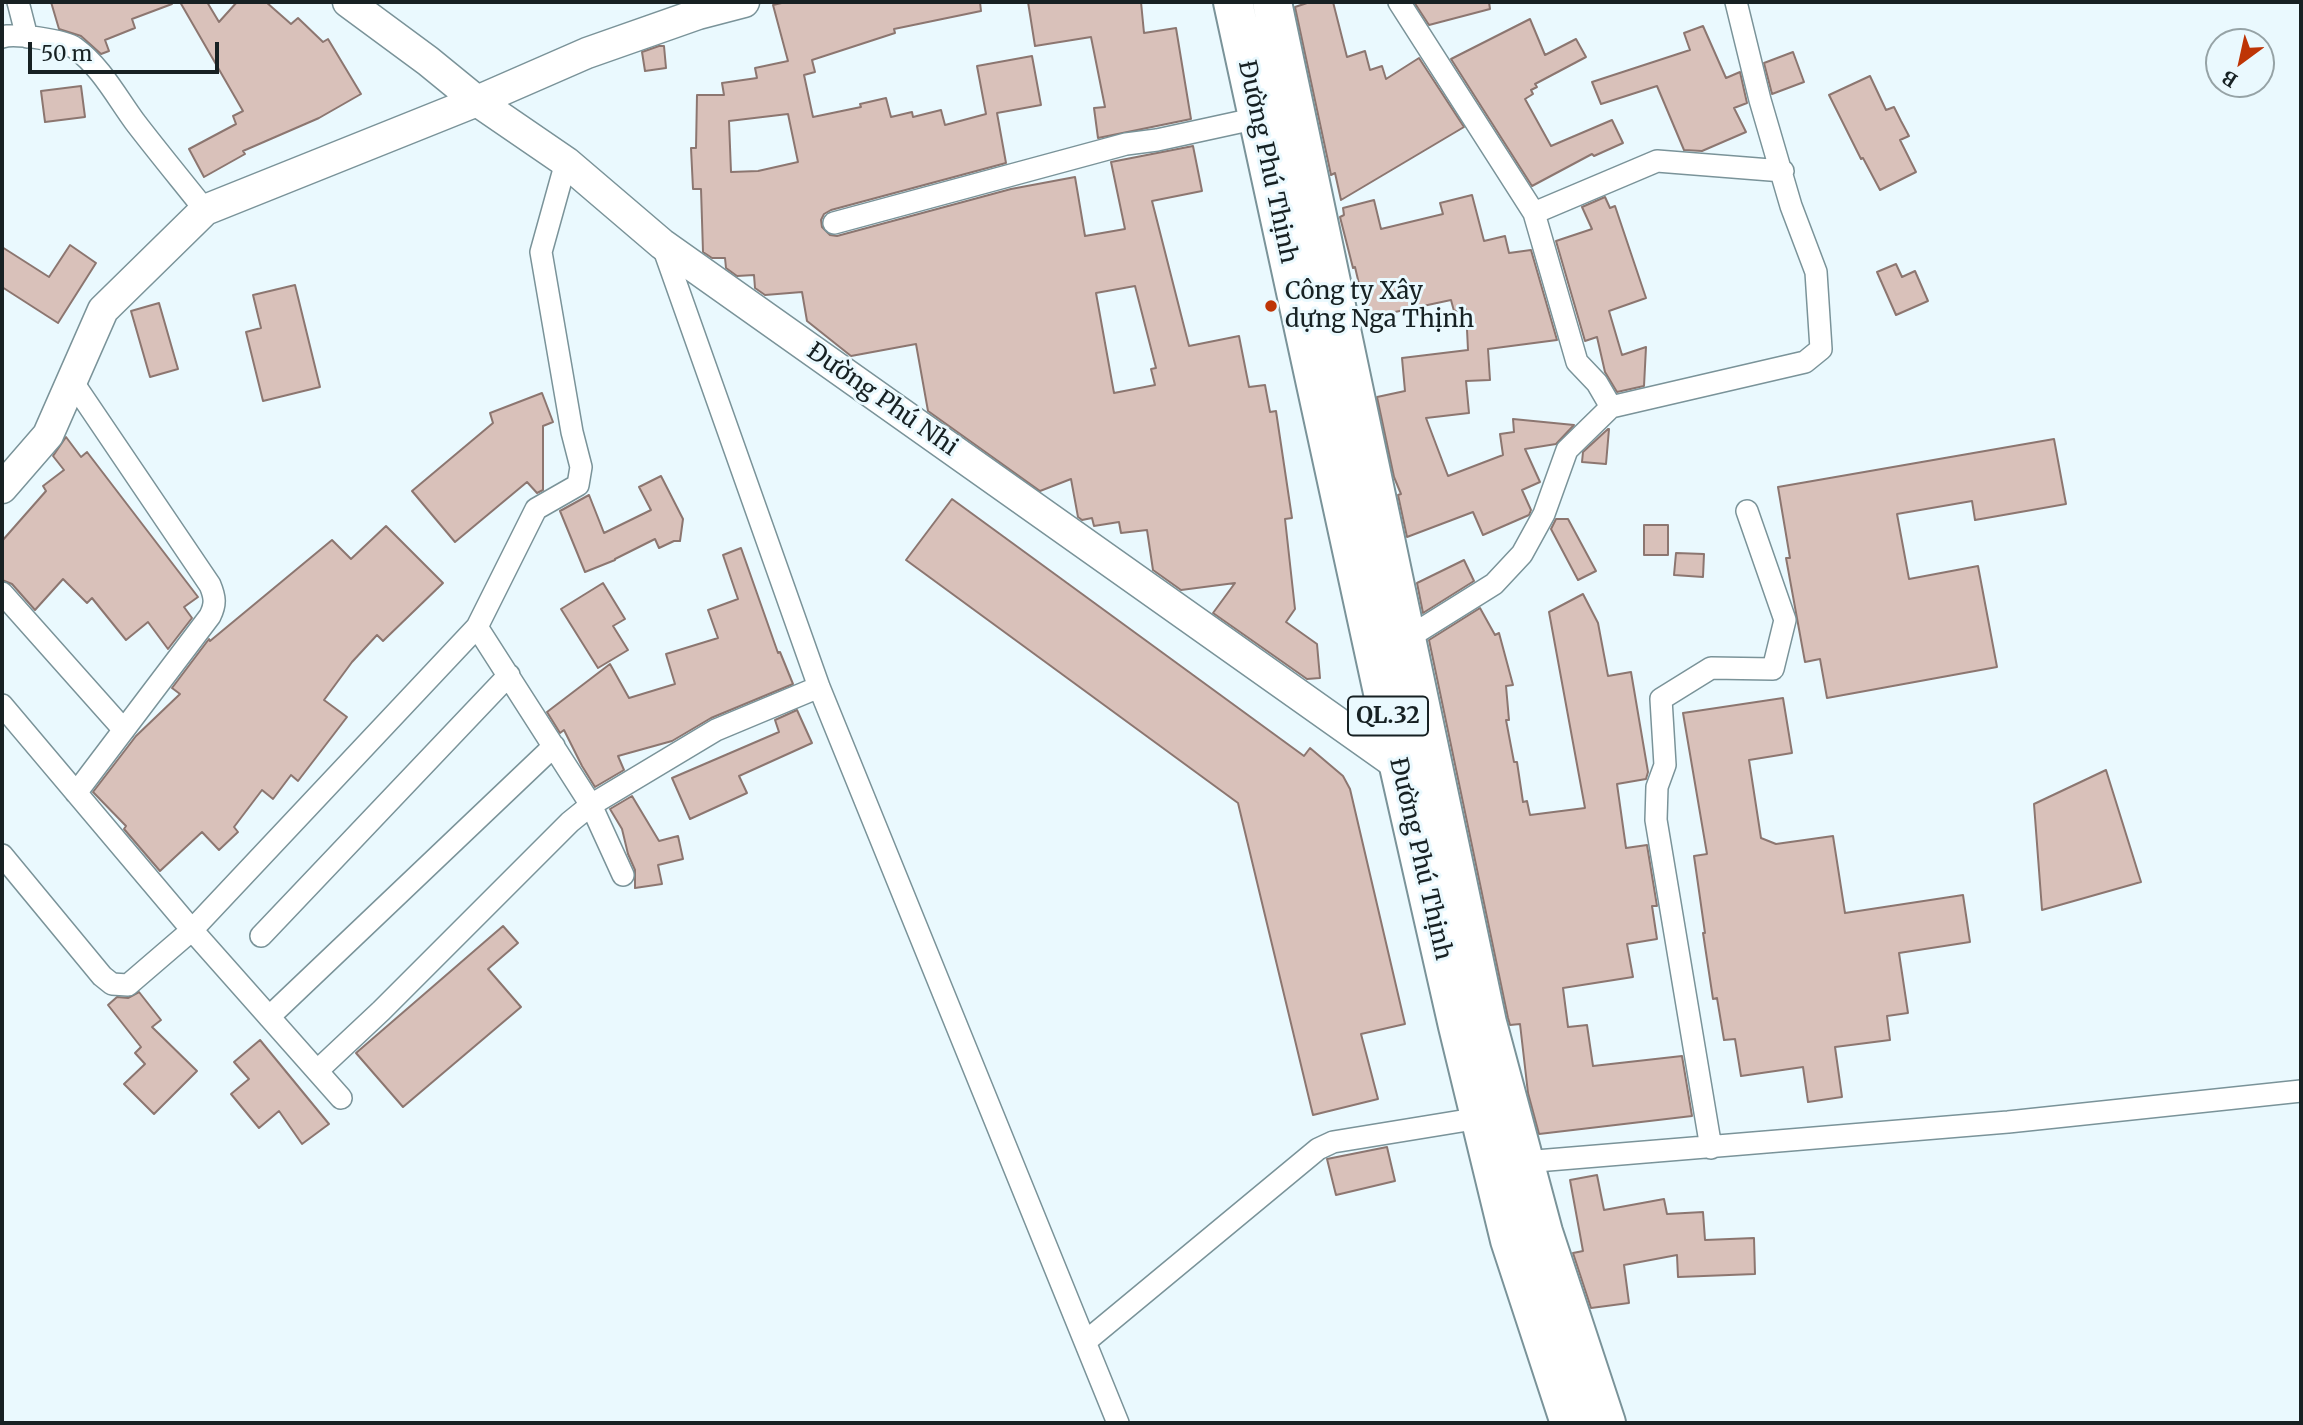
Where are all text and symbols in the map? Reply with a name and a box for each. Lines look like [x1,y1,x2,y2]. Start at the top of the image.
scale bar [32,28,222,72]
north arrow [2205,28,2275,98]
text: 50 m [41,40,92,67]
street label: Đường Phú Thịnh [1231,58,1303,266]
text: B [2218,65,2242,93]
place label: Công ty Xây dựng Nga Thịnh [1285,278,1474,334]
marker: Công ty Xây dựng Nga Thịnh [1263,298,1279,314]
street label: Đường Phú Nhi [801,337,963,463]
road number: QL.32 [1348,696,1428,736]
street label: Đường Phú Thịnh [1383,755,1457,963]

